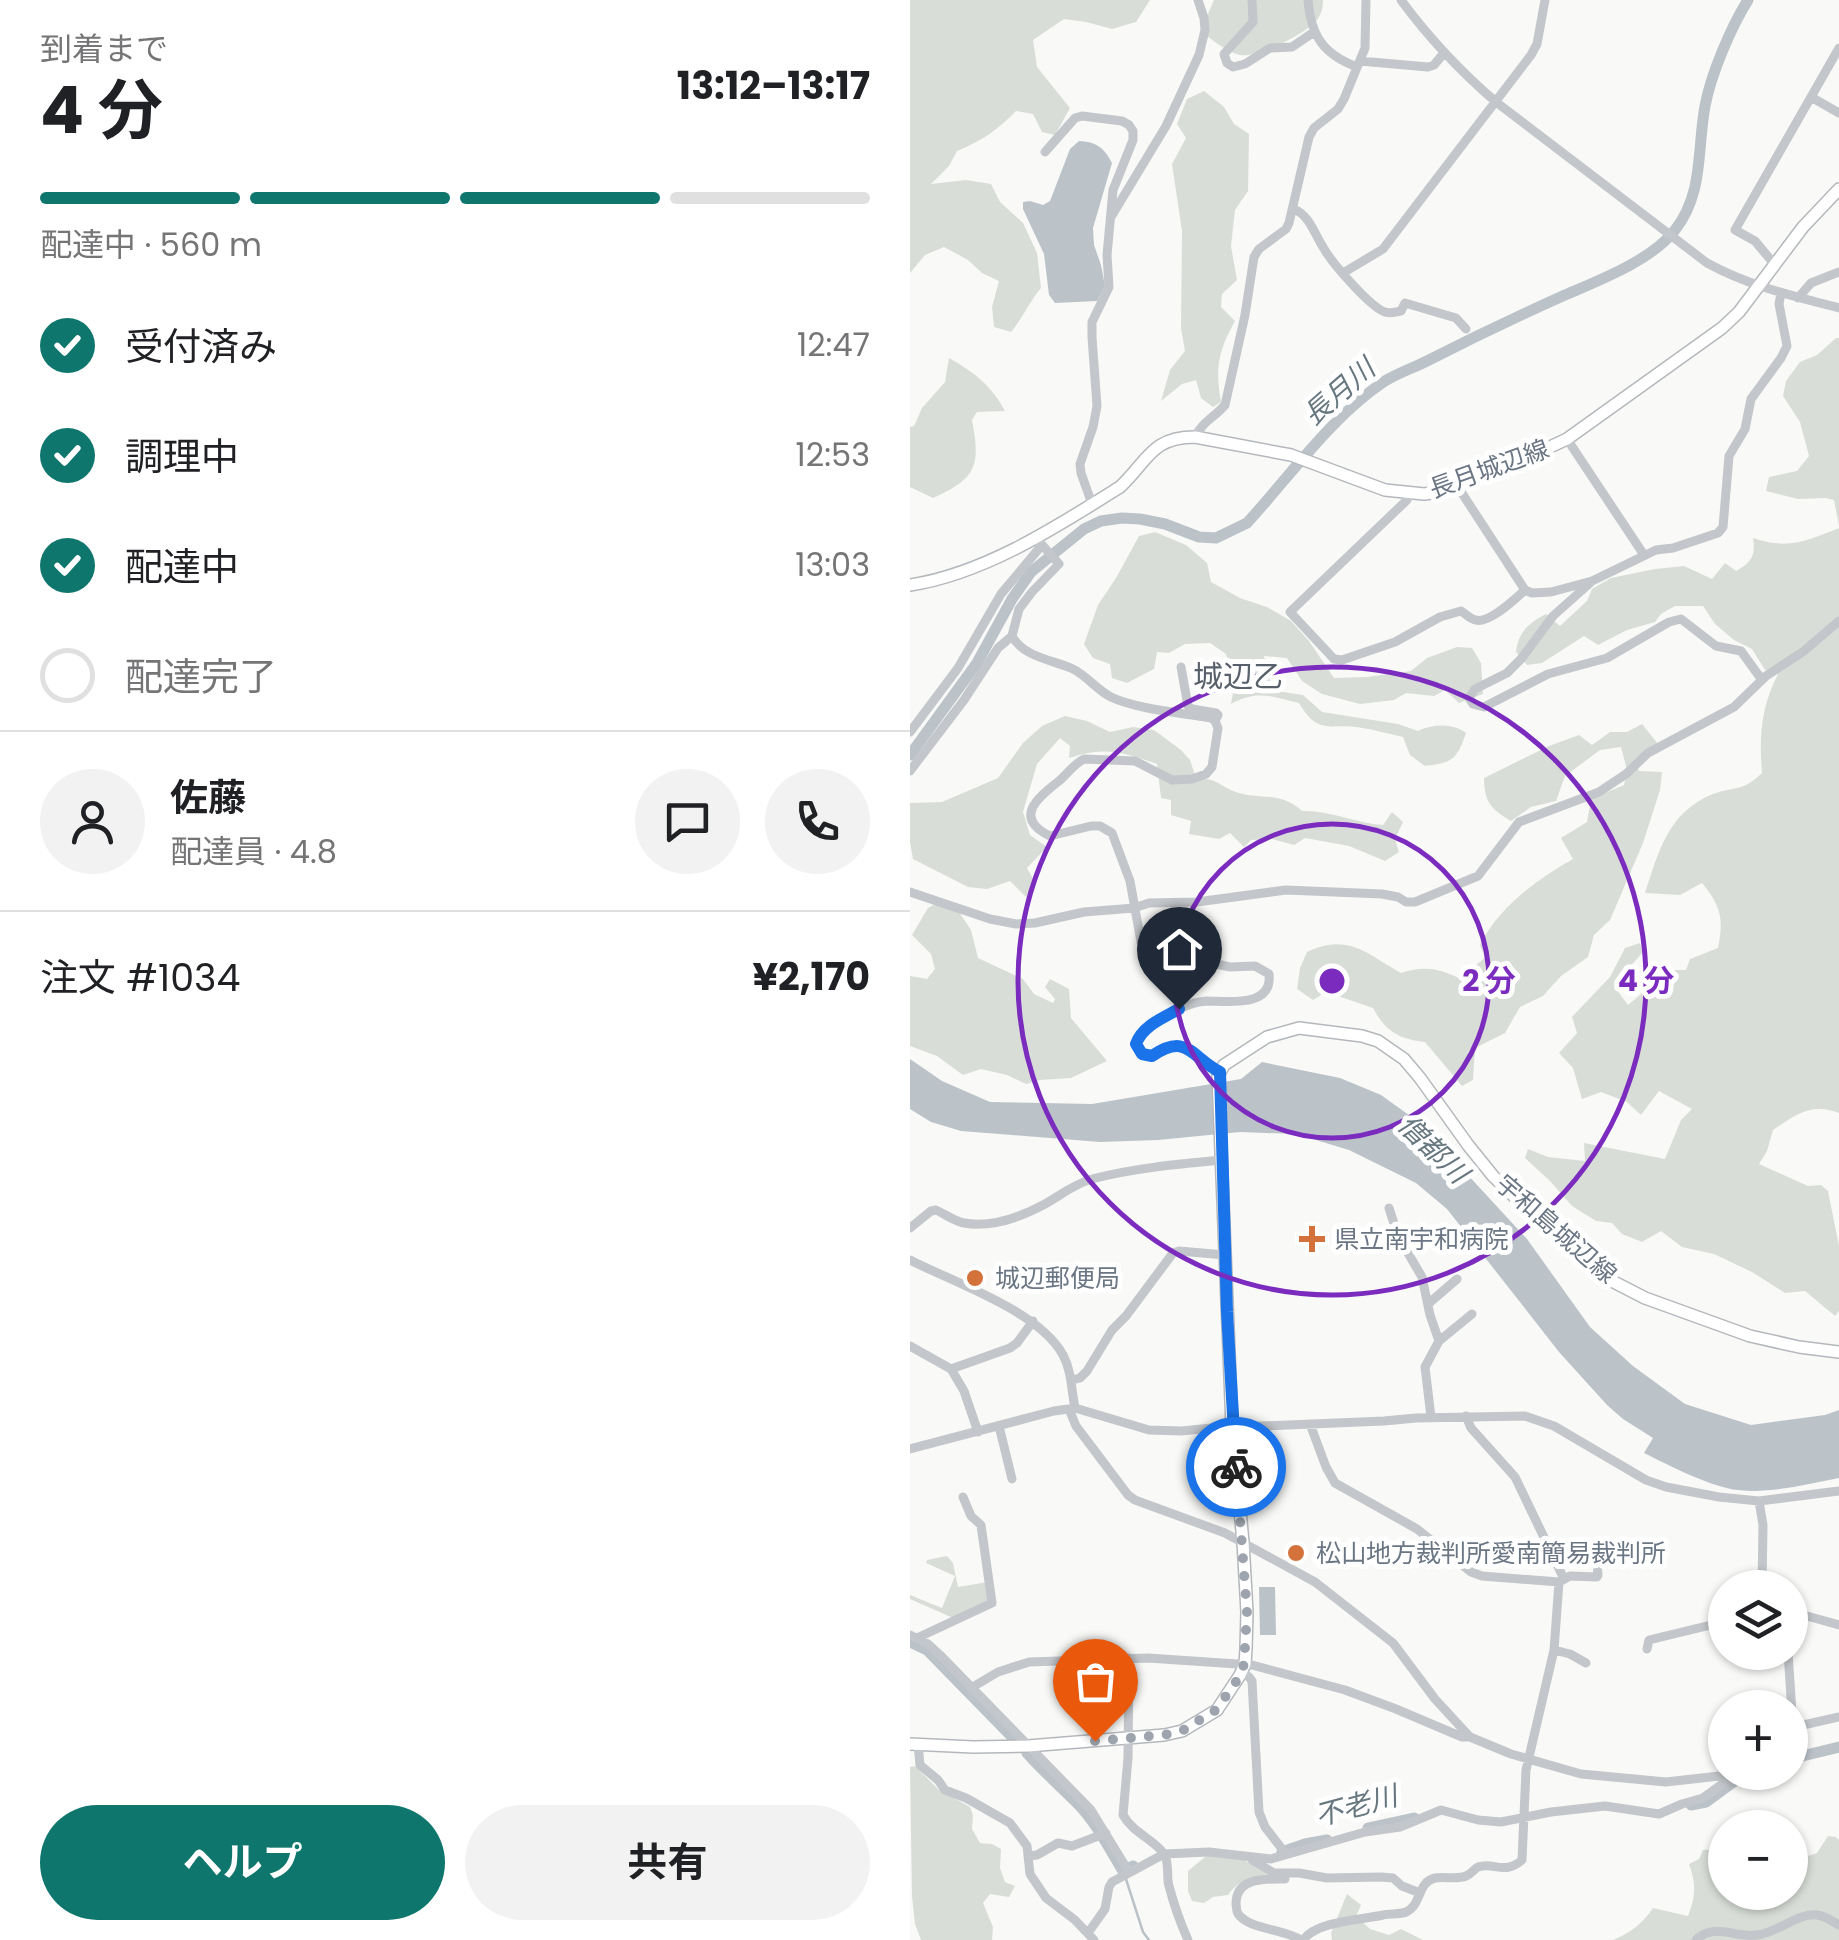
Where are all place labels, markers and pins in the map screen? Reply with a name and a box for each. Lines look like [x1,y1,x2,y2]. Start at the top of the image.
pin [1137,907,1222,1010]
centre of rings [1314,963,1350,999]
place label: 県立南宇和病院 [1334,1222,1509,1257]
marker: 県立南宇和病院 [1299,1226,1325,1252]
place label: 城辺郵便局 [995,1261,1120,1296]
marker: 城辺郵便局 [964,1267,986,1289]
place label: 松山地方裁判所愛南簡易裁判所 [1316,1536,1666,1571]
marker: 松山地方裁判所愛南簡易裁判所 [1285,1542,1307,1564]
pin [1053,1639,1138,1742]

